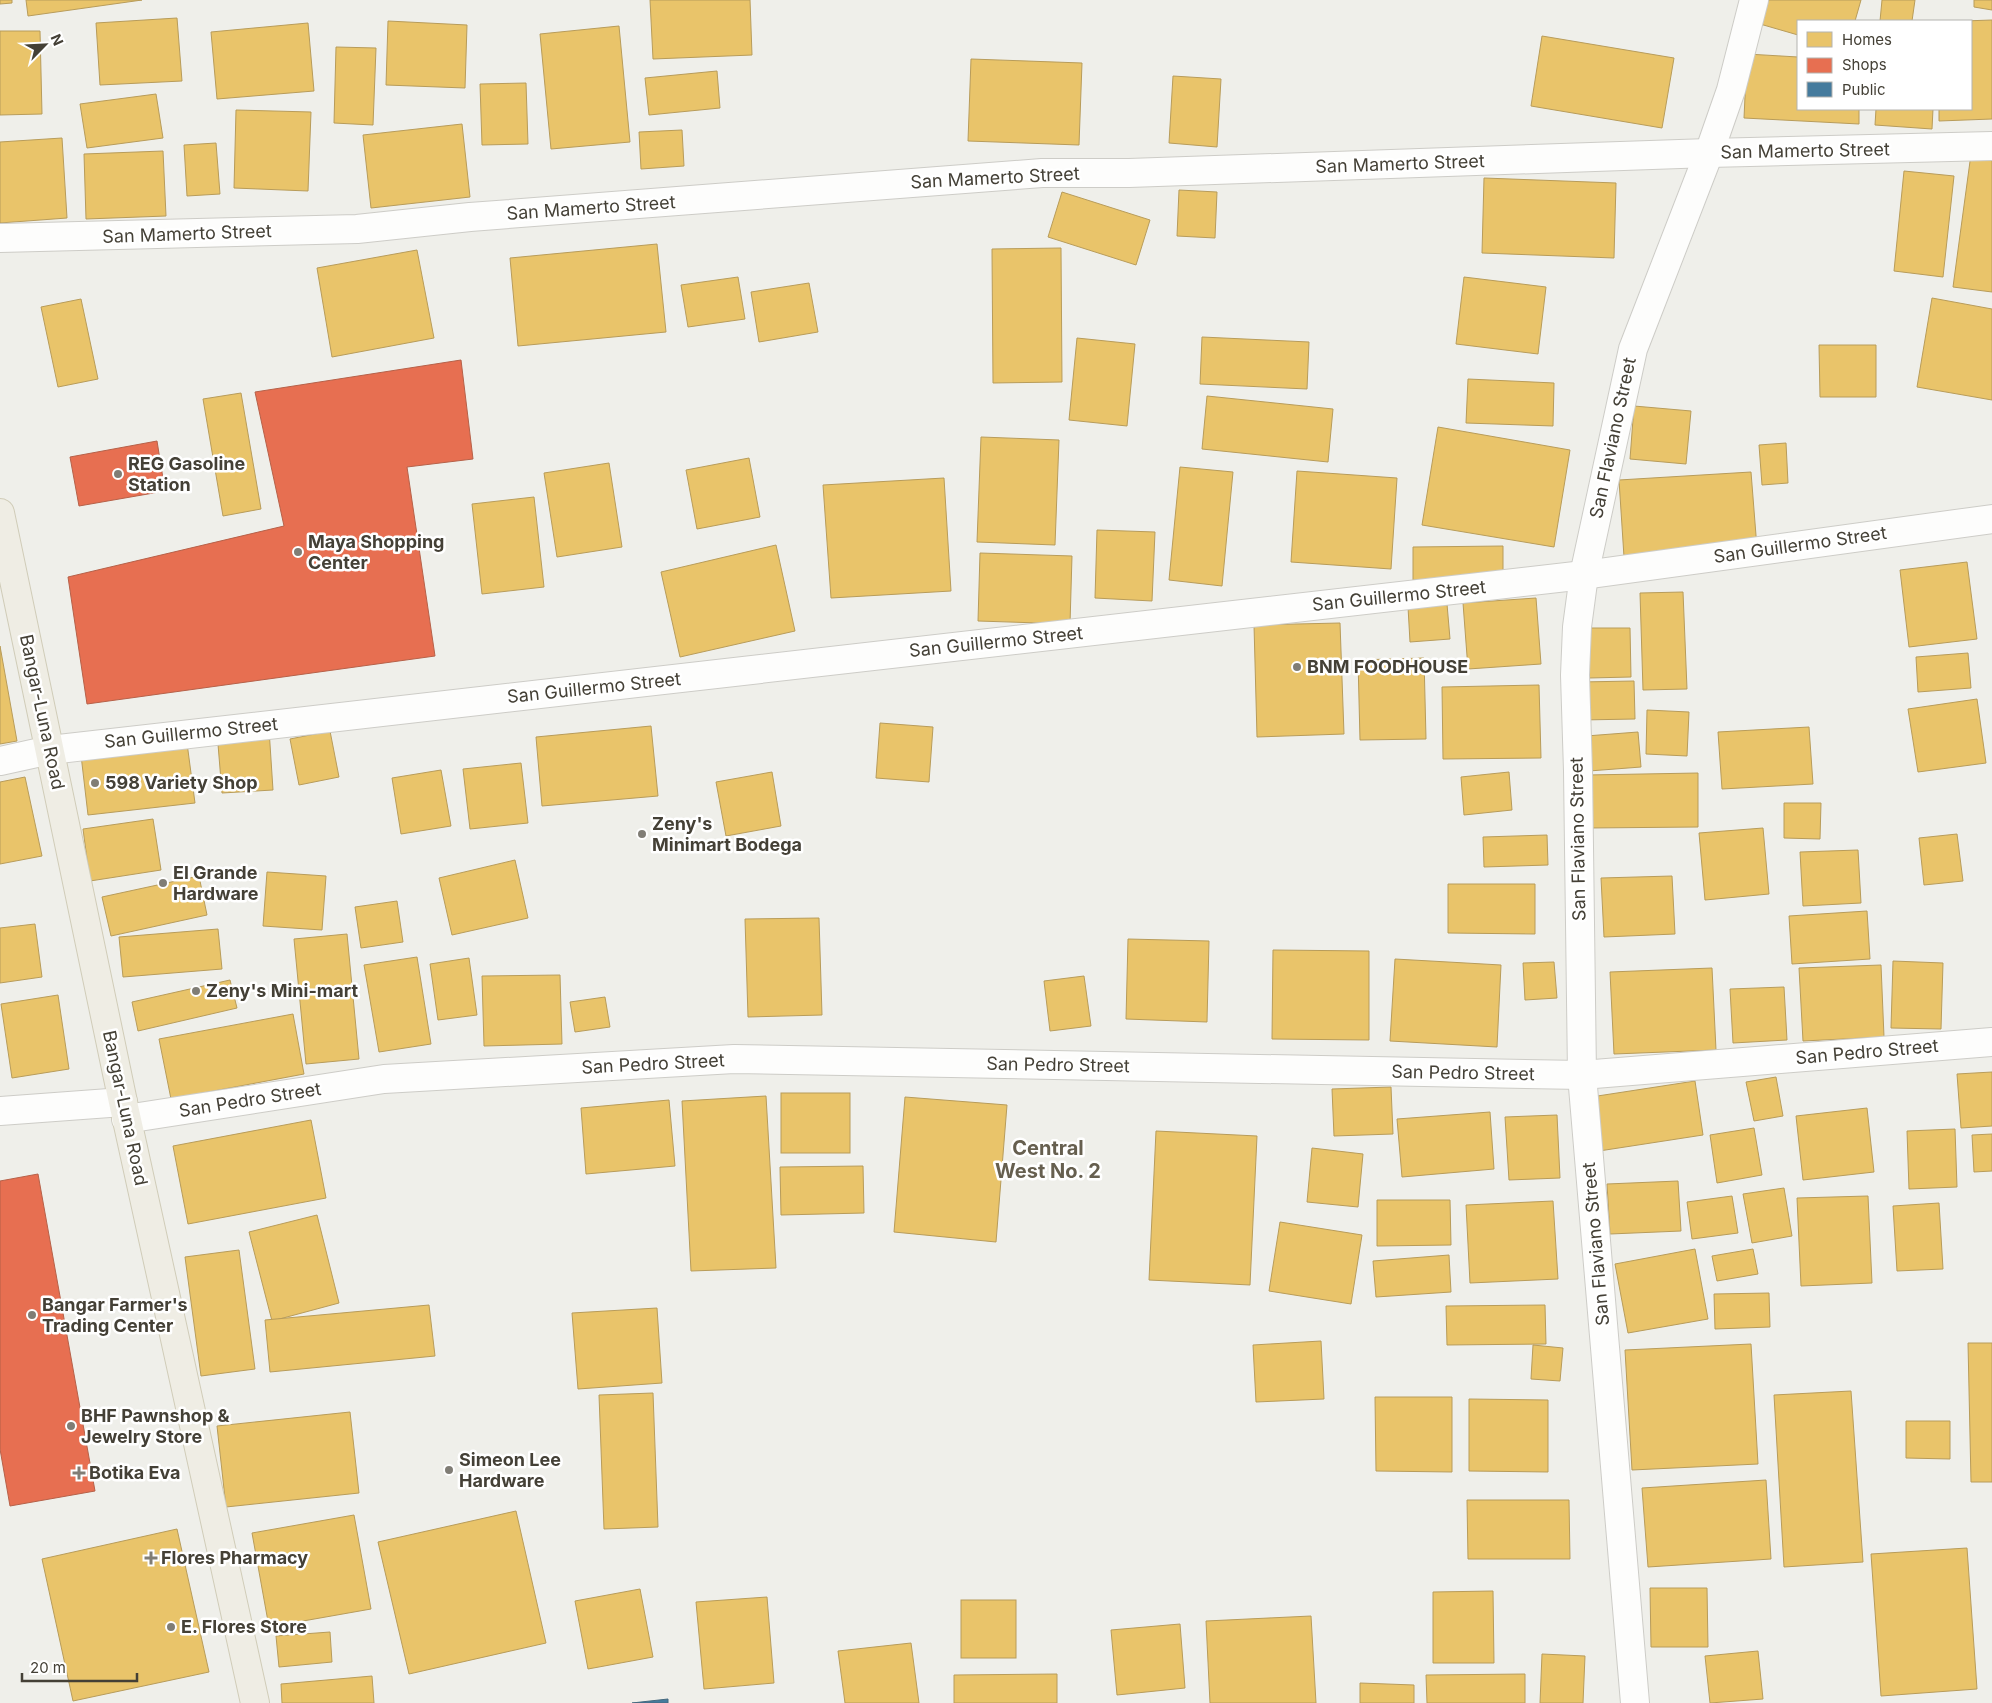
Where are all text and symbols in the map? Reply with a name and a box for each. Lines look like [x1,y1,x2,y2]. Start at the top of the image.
north arrow [20,20,70,70]
legend [1797,20,1972,110]
text: Homes [1842,30,1892,49]
text: N [47,31,67,48]
text: Shops [1842,55,1887,74]
text: Public [1842,80,1885,99]
street label: San Mamerto Street [1720,139,1890,162]
street label: San Mamerto Street [1315,150,1485,177]
street label: San Mamerto Street [910,163,1080,192]
street label: San Mamerto Street [506,191,676,224]
street label: San Mamerto Street [102,220,272,247]
street label: San Flaviano Street [1585,355,1640,520]
place label: REG Gasoline Station [128,453,246,495]
marker: REG Gasoline Station [112,468,124,480]
street label: San Guillermo Street [1712,522,1888,567]
place label: Maya Shopping Center [308,531,444,573]
marker: Maya Shopping Center [292,546,304,558]
street label: San Guillermo Street [1311,576,1487,615]
street label: San Guillermo Street [908,622,1084,661]
street label: Bangar-Luna Road [16,632,69,791]
place label: BNM FOODHOUSE [1307,656,1468,677]
marker: BNM FOODHOUSE [1291,661,1303,673]
street label: San Guillermo Street [506,668,682,707]
street label: San Guillermo Street [103,713,279,752]
street label: San Flaviano Street [1566,757,1589,921]
place label: 598 Variety Shop [105,772,258,793]
marker: 598 Variety Shop [89,777,101,789]
place label: Zeny's Minimart Bodega [652,813,802,855]
marker: Zeny's Minimart Bodega [636,828,648,840]
place label: El Grande Hardware [173,862,259,904]
marker: El Grande Hardware [157,877,169,889]
place label: Zeny's Mini-mart [206,980,358,1001]
marker: Zeny's Mini-mart [190,985,202,997]
street label: Bangar-Luna Road [99,1028,152,1187]
street label: San Pedro Street [1795,1035,1939,1068]
street label: San Pedro Street [581,1049,725,1078]
street label: San Pedro Street [986,1053,1130,1076]
street label: San Pedro Street [1391,1061,1535,1084]
street label: San Pedro Street [177,1078,322,1121]
district label: Central West No. 2 [995,1136,1101,1183]
street label: San Flaviano Street [1578,1161,1613,1327]
place label: Bangar Farmer's Trading Center [42,1294,188,1336]
marker: Bangar Farmer's Trading Center [26,1309,38,1321]
place label: BHF Pawnshop & Jewelry Store [81,1405,230,1447]
marker: BHF Pawnshop & Jewelry Store [65,1420,77,1432]
place label: Simeon Lee Hardware [459,1449,561,1491]
place label: Botika Eva [89,1462,181,1483]
marker: Simeon Lee Hardware [443,1464,455,1476]
marker: Botika Eva [73,1467,85,1479]
place label: Flores Pharmacy [161,1547,308,1568]
marker: Flores Pharmacy [145,1552,157,1564]
place label: E. Flores Store [181,1616,307,1637]
marker: E. Flores Store [165,1621,177,1633]
scale bar [22,1650,138,1682]
text: 20 m [30,1658,66,1677]

